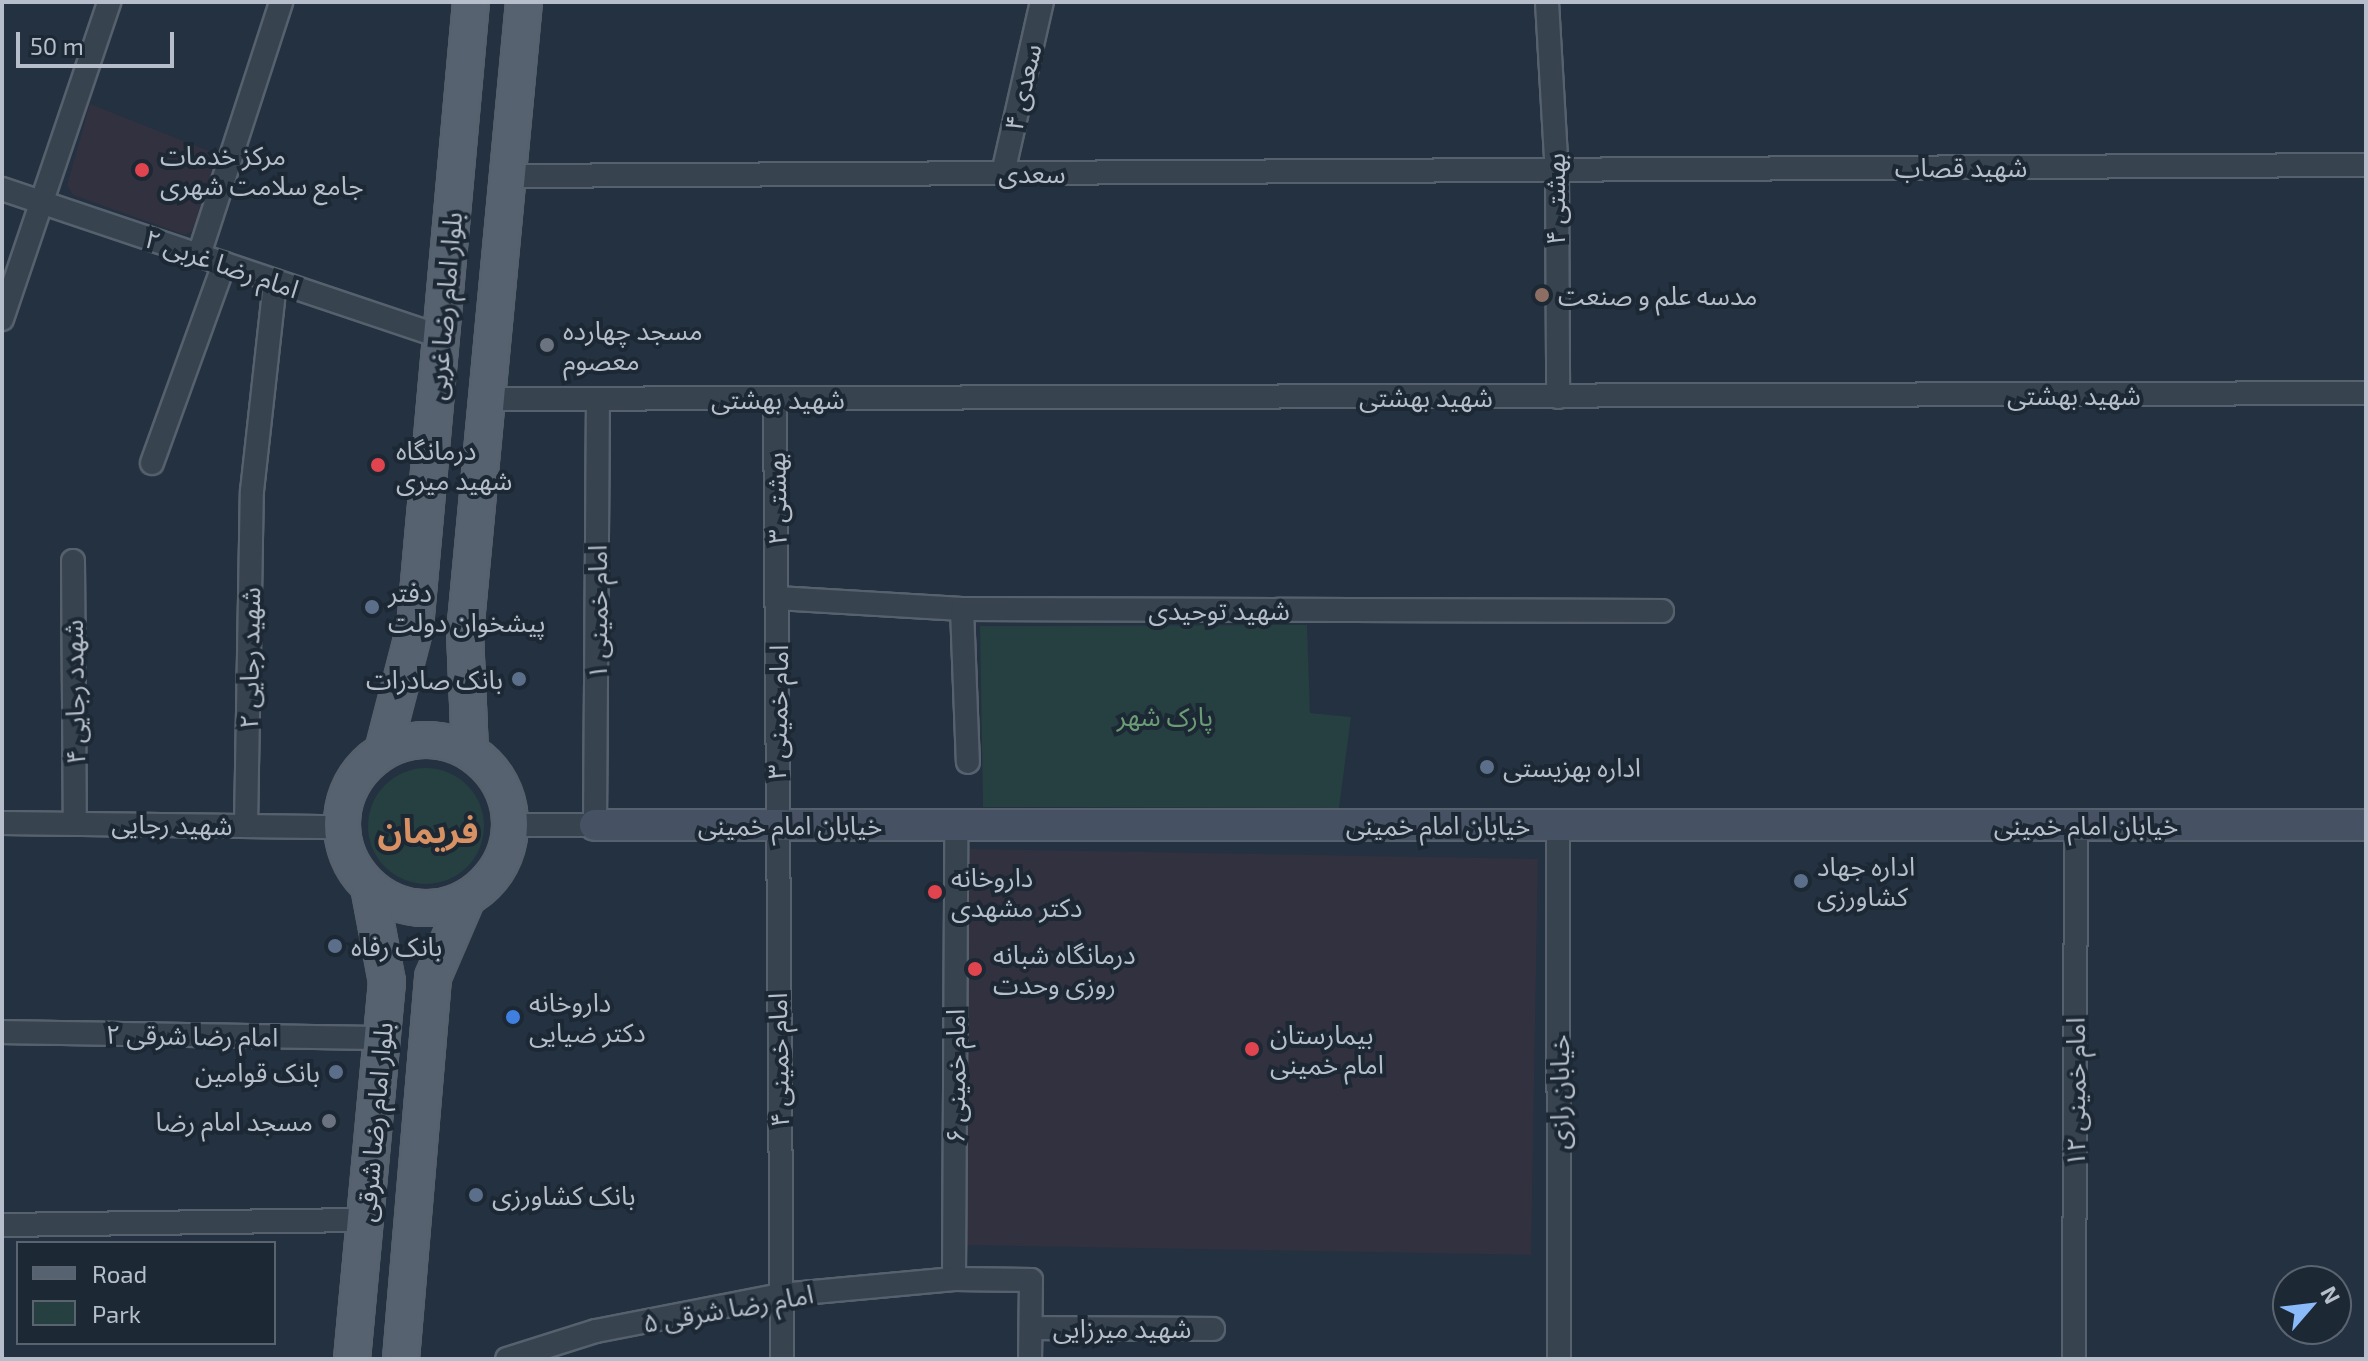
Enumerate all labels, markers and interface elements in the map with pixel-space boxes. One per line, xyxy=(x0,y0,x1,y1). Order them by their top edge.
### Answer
scale bar xyxy=(20,16,178,66)
text: 50 m xyxy=(30,31,84,60)
street label: سعدی ۴ xyxy=(997,41,1047,133)
place label: مرکز خدمات جامع سلامت شهری xyxy=(160,139,364,200)
street label: شهید قصاب xyxy=(1895,151,2027,183)
street label: بهشتی ۴ xyxy=(1539,153,1571,245)
street label: سعدی xyxy=(998,157,1066,189)
marker: مرکز خدمات جامع سلامت شهری xyxy=(131,159,153,181)
street label: بلوار امام رضا غربی xyxy=(420,211,468,401)
street label: امام رضا غربی ۲ xyxy=(141,222,303,304)
place label: مدسه علم و صنعت xyxy=(1558,279,1757,311)
marker: مدسه علم و صنعت xyxy=(1533,286,1551,304)
place label: مسجد چهارده معصوم xyxy=(563,314,703,376)
marker: مسجد چهارده معصوم xyxy=(538,336,556,354)
street label: شهید بهشتی xyxy=(2007,379,2141,411)
street label: شهید بهشتی xyxy=(1359,381,1493,413)
street label: شهید بهشتی xyxy=(711,383,845,415)
place label: درمانگاه شهید میری xyxy=(396,434,512,496)
street label: بهشتی ۳ xyxy=(760,452,792,544)
marker: درمانگاه شهید میری xyxy=(367,454,389,476)
street label: امام خمینی ۱ xyxy=(581,545,613,679)
place label: دفتر پیشخوان دولت xyxy=(388,576,545,638)
street label: شهید رجایی ۲ xyxy=(232,587,266,729)
street label: شهید توحیدی xyxy=(1148,594,1290,626)
marker: دفتر پیشخوان دولت xyxy=(363,598,381,616)
street label: شهدد رجایی ۴ xyxy=(57,619,91,765)
street label: امام خمینی ۳ xyxy=(760,644,794,780)
place label: بانک صادرات xyxy=(366,663,503,695)
marker: بانک صادرات xyxy=(510,670,528,688)
park label: پارک شهر xyxy=(1117,700,1213,732)
place label: اداره بهزیستی xyxy=(1503,751,1641,783)
marker: اداره بهزیستی xyxy=(1478,758,1496,776)
street label: شهید رجایی xyxy=(111,807,233,841)
street label: خیابان امام خمینی xyxy=(698,809,882,841)
street label: خیابان امام خمینی xyxy=(1346,809,1530,841)
street label: خیابان امام خمینی xyxy=(1994,809,2178,841)
district label: فریمان xyxy=(378,810,478,850)
place label: اداره جهاد کشاورزی xyxy=(1817,850,1915,912)
place label: داروخانه دکتر مشهدی xyxy=(951,861,1082,922)
marker: اداره جهاد کشاورزی xyxy=(1792,872,1810,890)
marker: داروخانه دکتر مشهدی xyxy=(926,883,944,901)
place label: بانک رفاه xyxy=(351,930,442,962)
marker: بانک رفاه xyxy=(326,937,344,955)
place label: درمانگاه شبانه روزی وحدت xyxy=(993,938,1136,1000)
marker: درمانگاه شبانه روزی وحدت xyxy=(964,958,986,980)
place label: داروخانه دکتر ضیایی xyxy=(529,986,646,1048)
street label: امام خمینی ۴ xyxy=(761,992,795,1128)
marker: داروخانه دکتر ضیایی xyxy=(504,1008,522,1026)
street label: امام خمینی ۶ xyxy=(939,1009,971,1143)
street label: امام خمینی ۱۲ xyxy=(2059,1017,2091,1167)
street label: امام رضا شرقی ۲ xyxy=(105,1018,279,1052)
place label: بیمارستان امام خمینی xyxy=(1270,1018,1384,1080)
street label: بلوار امام رضا شرقی xyxy=(350,1021,398,1223)
street label: خیابان رازی xyxy=(1543,1034,1575,1150)
marker: بیمارستان امام خمینی xyxy=(1241,1038,1263,1060)
place label: بانک قوامین xyxy=(195,1056,320,1088)
marker: بانک قوامین xyxy=(327,1063,345,1081)
place label: مسجد امام رضا xyxy=(155,1105,313,1137)
marker: مسجد امام رضا xyxy=(320,1112,338,1130)
place label: بانک کشاورزی xyxy=(492,1179,636,1211)
marker: بانک کشاورزی xyxy=(467,1186,485,1204)
legend xyxy=(16,1241,276,1345)
text: Road xyxy=(92,1259,147,1288)
north arrow xyxy=(2272,1265,2352,1345)
street label: امام رضا شرقی ۵ xyxy=(640,1278,816,1338)
text: N xyxy=(2316,1282,2347,1308)
text: Park xyxy=(92,1299,141,1328)
street label: شهید میرزایی xyxy=(1053,1312,1191,1344)

